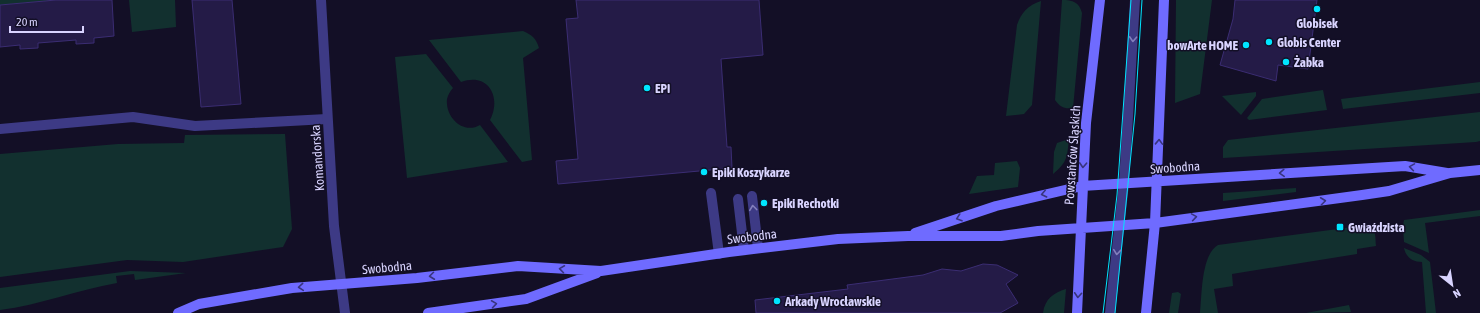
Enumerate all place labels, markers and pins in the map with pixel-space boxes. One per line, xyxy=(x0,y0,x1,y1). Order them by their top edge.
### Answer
marker: Globisek xyxy=(1312,4,1322,14)
place label: Globisek xyxy=(1296,16,1338,31)
place label: Globis Center xyxy=(1277,35,1341,50)
marker: Globis Center xyxy=(1264,37,1274,47)
place label: bowArte HOME xyxy=(1167,38,1238,53)
marker: bowArte HOME xyxy=(1241,40,1251,50)
place label: Żabka xyxy=(1294,55,1324,70)
marker: Żabka xyxy=(1281,57,1291,67)
place label: EPI xyxy=(655,81,670,96)
marker: EPI xyxy=(642,83,652,93)
place label: Epiki Koszykarze xyxy=(712,165,790,180)
marker: Epiki Koszykarze xyxy=(699,167,709,177)
place label: Epiki Rechotki xyxy=(772,196,839,211)
marker: Epiki Rechotki xyxy=(759,198,769,208)
place label: Gwiaździsta xyxy=(1348,220,1404,235)
marker: Gwiaździsta xyxy=(1335,222,1345,232)
place label: Arkady Wrocławskie xyxy=(784,294,881,309)
marker: Arkady Wrocławskie xyxy=(772,296,782,306)

